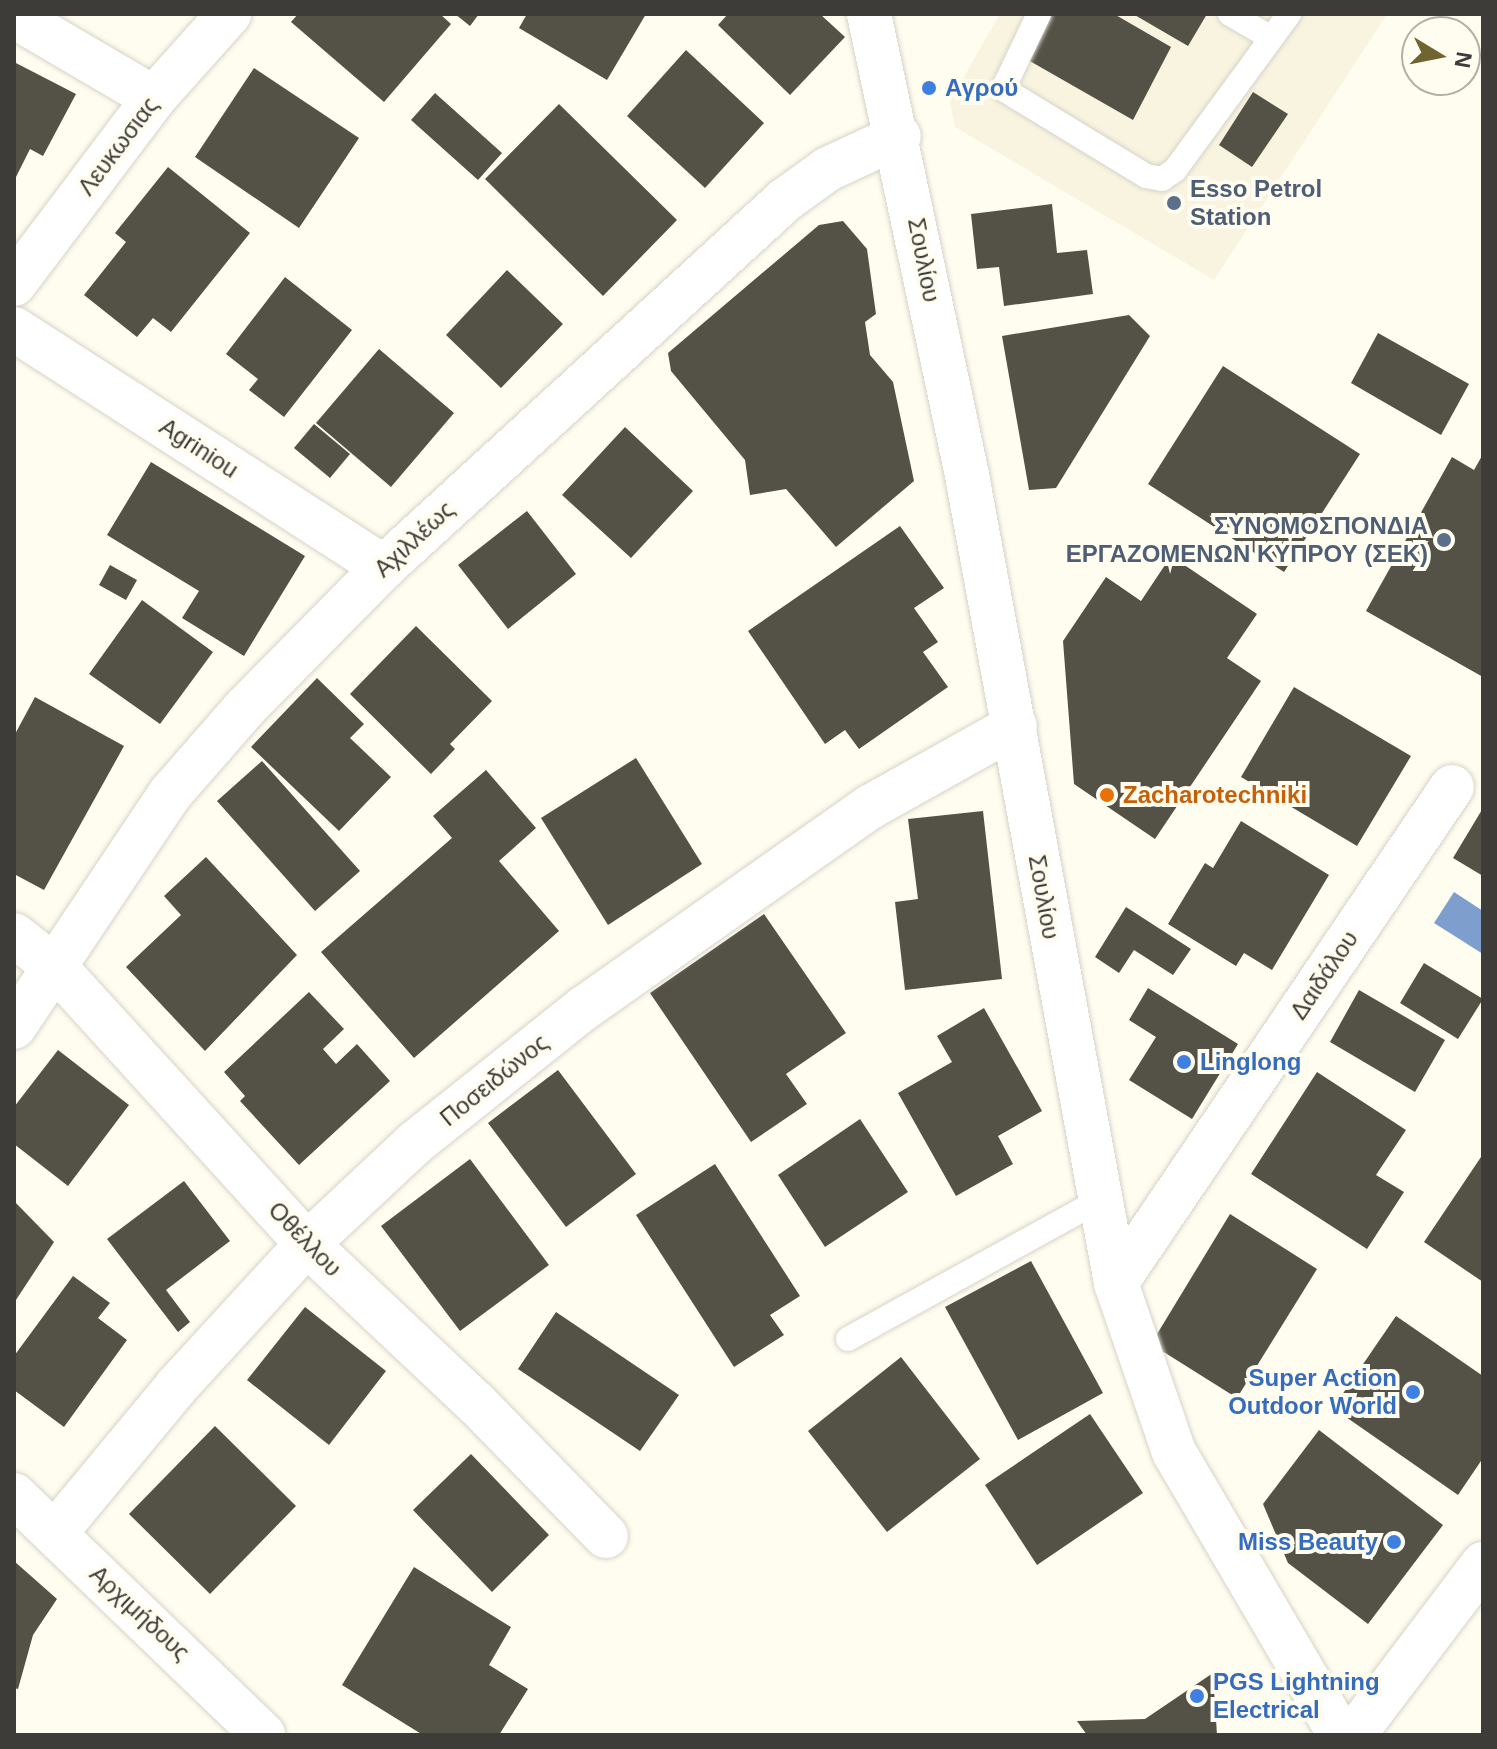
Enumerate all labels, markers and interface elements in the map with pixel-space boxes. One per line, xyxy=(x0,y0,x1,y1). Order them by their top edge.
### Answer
north arrow xyxy=(1401,16,1481,96)
text: N xyxy=(1449,50,1477,70)
place label: Αγρού xyxy=(945,74,1018,102)
marker: Αγρού xyxy=(920,79,938,97)
street label: Λευκωσιας xyxy=(72,91,164,201)
place label: Esso Petrol Station xyxy=(1190,175,1322,231)
marker: Esso Petrol Station xyxy=(1165,194,1183,212)
street label: Σουλίου xyxy=(902,215,946,305)
street label: Agriniou xyxy=(154,412,244,484)
street label: Αχιλλέως xyxy=(368,495,460,583)
place label: ΣΥΝΟΜΟΣΠΟΝΔΙΑ ΕΡΓΑΖΟΜΕΝΩΝ ΚΥΠΡΟΥ (ΣΕΚ) xyxy=(1066,512,1428,568)
marker: ΣΥΝΟΜΟΣΠΟΝΔΙΑ ΕΡΓΑΖΟΜΕΝΩΝ ΚΥΠΡΟΥ (ΣΕΚ) xyxy=(1435,531,1453,549)
place label: Zacharotechniki xyxy=(1123,781,1307,809)
marker: Zacharotechniki xyxy=(1098,786,1116,804)
street label: Σουλίου xyxy=(1022,853,1066,941)
street label: Δαιδάλου xyxy=(1284,925,1364,1025)
street label: Ποσειδώνος xyxy=(434,1028,554,1132)
place label: Linglong xyxy=(1200,1048,1301,1076)
marker: Linglong xyxy=(1175,1053,1193,1071)
street label: Οθέλλου xyxy=(262,1196,348,1282)
place label: Super Action Outdoor World xyxy=(1228,1364,1397,1420)
marker: Super Action Outdoor World xyxy=(1404,1383,1422,1401)
place label: Miss Beauty xyxy=(1238,1528,1378,1556)
marker: Miss Beauty xyxy=(1385,1533,1403,1551)
street label: Αρχιμήδους xyxy=(84,1559,196,1667)
place label: PGS Lightning Electrical xyxy=(1213,1668,1380,1724)
marker: PGS Lightning Electrical xyxy=(1188,1687,1206,1705)

